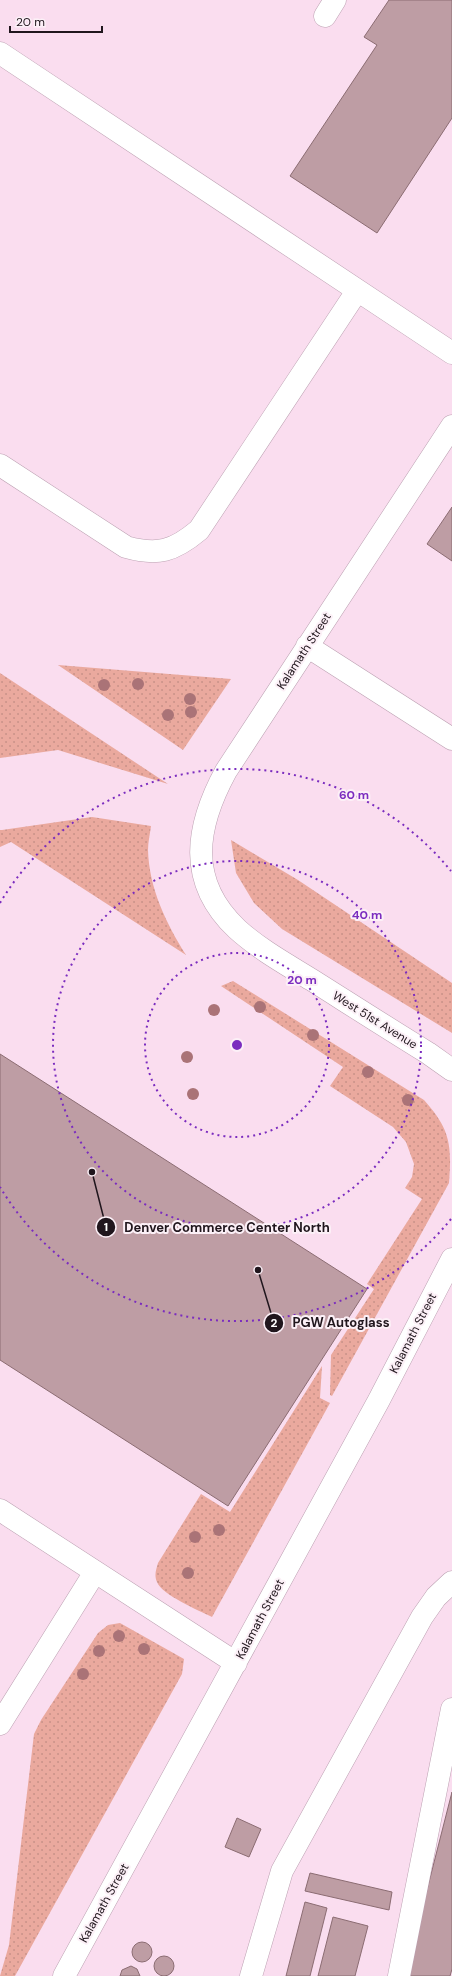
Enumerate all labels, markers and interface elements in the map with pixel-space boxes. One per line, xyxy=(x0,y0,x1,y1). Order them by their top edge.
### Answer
scale bar xyxy=(10,8,102,34)
text: 20 m xyxy=(16,14,45,30)
street label: Kalamath Street xyxy=(273,609,335,692)
text: 60 m xyxy=(339,787,369,803)
text: 40 m xyxy=(352,907,382,923)
text: 20 m xyxy=(287,972,317,988)
street label: West 51st Avenue xyxy=(330,988,421,1053)
centre of rings xyxy=(230,1038,244,1052)
callout: Denver Commerce Center North xyxy=(96,1215,337,1240)
text: 1 xyxy=(104,1219,108,1235)
text: Denver Commerce Center North xyxy=(124,1219,330,1236)
street label: Kalamath Street xyxy=(386,1290,440,1376)
callout: PGW Autoglass xyxy=(264,1310,397,1335)
text: PGW Autoglass xyxy=(292,1314,390,1331)
text: 2 xyxy=(271,1315,278,1331)
street label: Kalamath Street xyxy=(232,1576,288,1662)
street label: Kalamath Street xyxy=(76,1860,133,1946)

